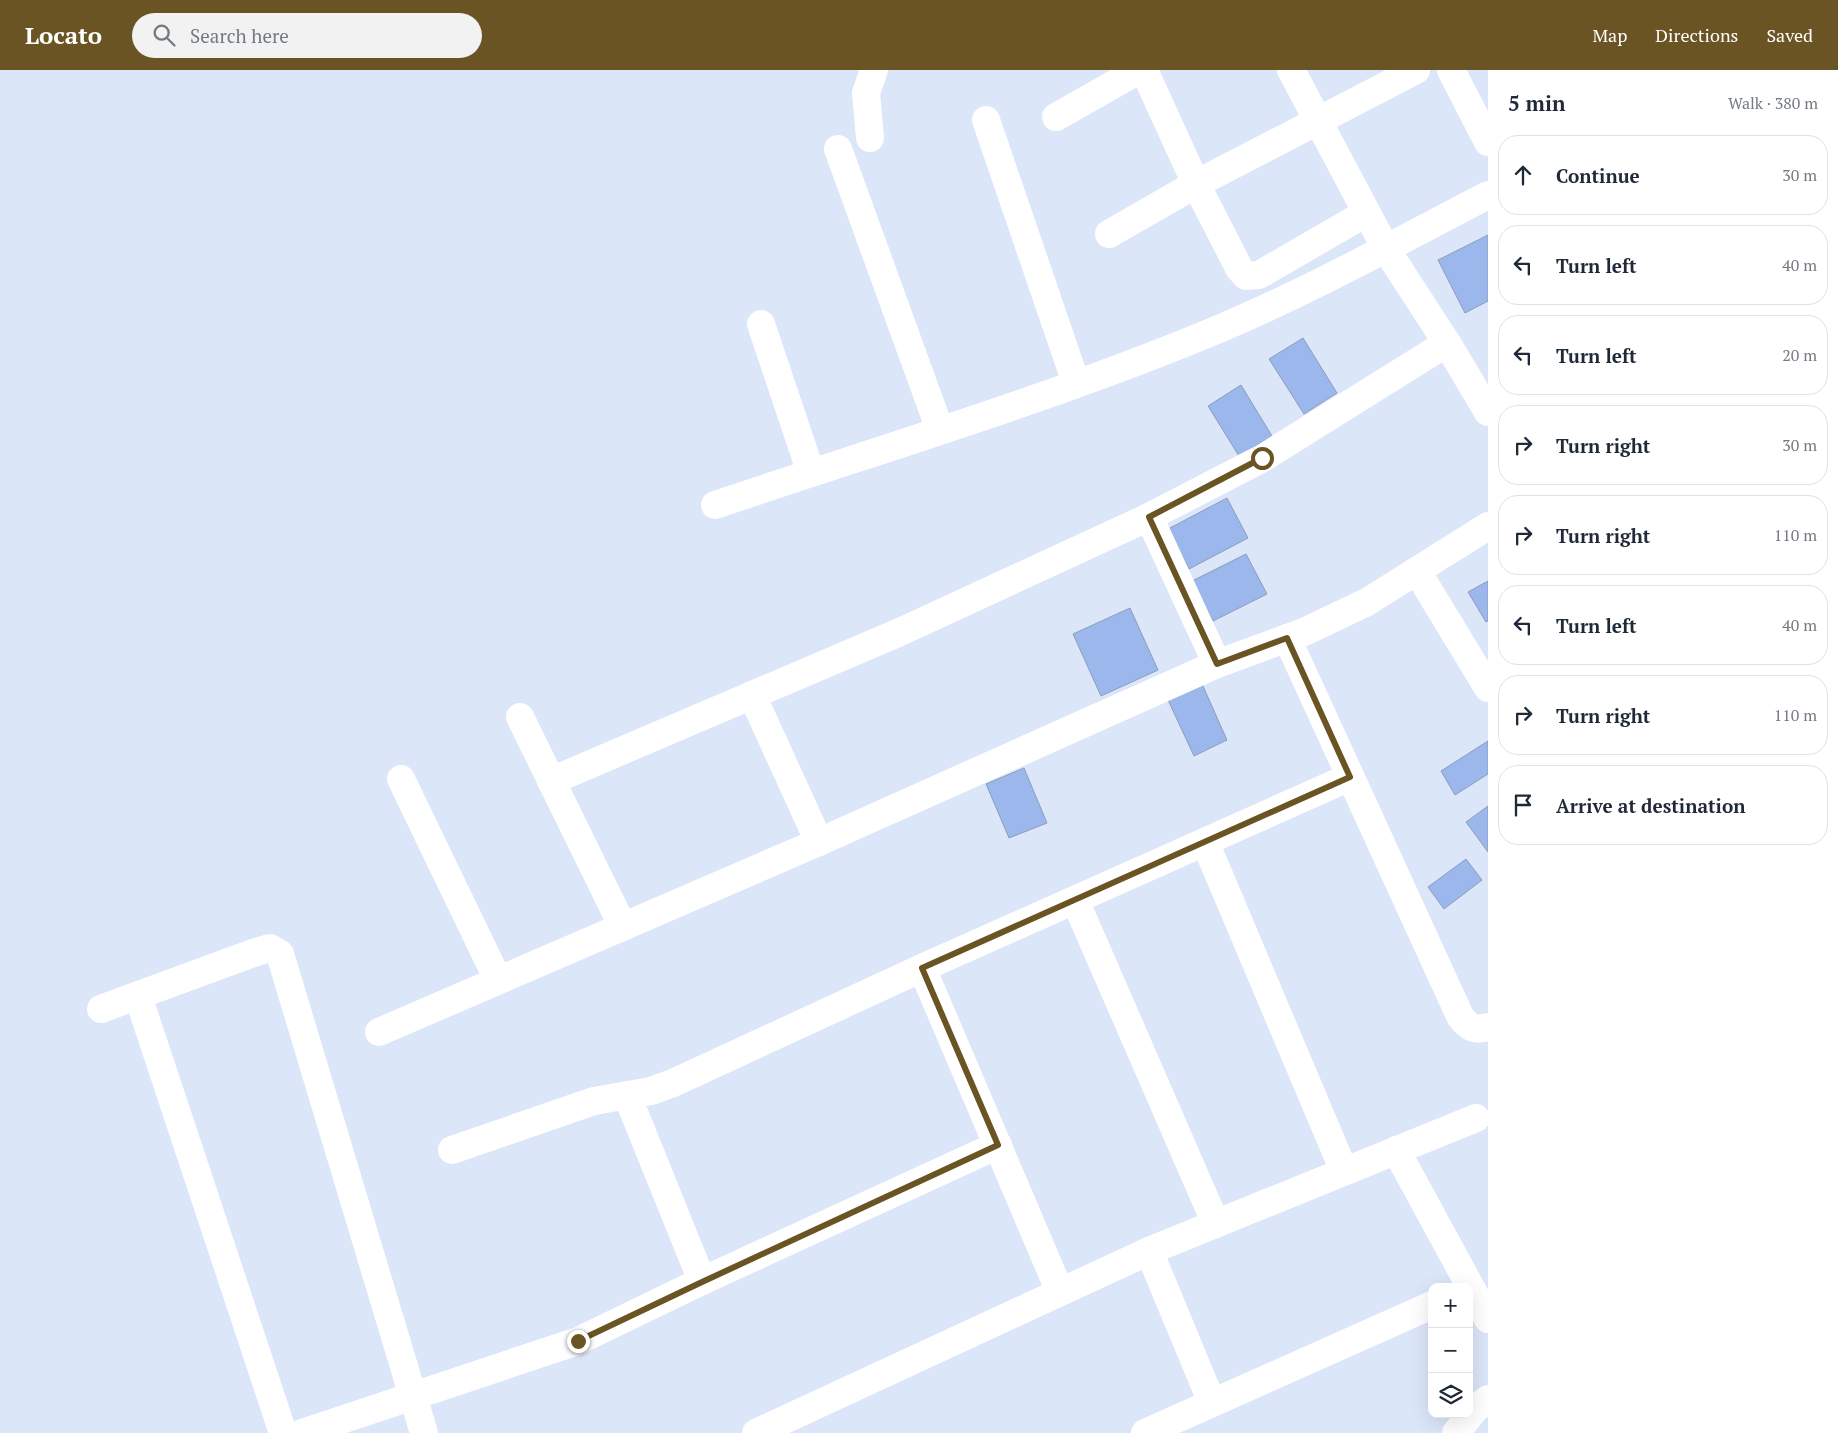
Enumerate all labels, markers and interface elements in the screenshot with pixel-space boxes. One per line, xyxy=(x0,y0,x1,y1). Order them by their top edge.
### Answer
search box xyxy=(132,13,482,58)
text: Locato xyxy=(25,19,102,51)
icon: search xyxy=(150,21,178,49)
text: Search here xyxy=(190,23,289,48)
text: Map xyxy=(1592,23,1627,47)
text: Directions xyxy=(1655,23,1738,47)
text: Saved xyxy=(1766,23,1813,47)
text: 5 min xyxy=(1508,89,1565,117)
text: Walk · 380 m xyxy=(1728,92,1818,114)
icon: ahead xyxy=(1509,161,1537,189)
text: Continue xyxy=(1556,163,1640,188)
text: 30 m xyxy=(1782,164,1817,186)
icon: left xyxy=(1509,251,1537,279)
text: Turn left xyxy=(1556,253,1637,278)
text: 40 m xyxy=(1782,254,1817,276)
icon: left xyxy=(1509,341,1537,369)
text: Turn left xyxy=(1556,343,1637,368)
text: 20 m xyxy=(1782,344,1817,366)
icon: right xyxy=(1509,431,1537,459)
text: Turn right xyxy=(1556,433,1650,458)
text: 30 m xyxy=(1782,434,1817,456)
route start xyxy=(1251,447,1274,470)
icon: right xyxy=(1509,521,1537,549)
text: Turn right xyxy=(1556,523,1650,548)
text: 110 m xyxy=(1774,524,1817,546)
icon: left xyxy=(1509,611,1537,639)
text: Turn left xyxy=(1556,613,1637,638)
text: 40 m xyxy=(1782,614,1817,636)
icon: right xyxy=(1509,701,1537,729)
text: Turn right xyxy=(1556,703,1650,728)
text: 110 m xyxy=(1774,704,1817,726)
icon: arrive xyxy=(1509,791,1537,819)
text: Arrive at destination xyxy=(1556,793,1745,818)
map controls xyxy=(1428,1283,1473,1418)
button: + xyxy=(1428,1283,1473,1328)
button: − xyxy=(1428,1328,1473,1373)
route end xyxy=(567,1330,590,1353)
button: layers xyxy=(1428,1373,1473,1418)

